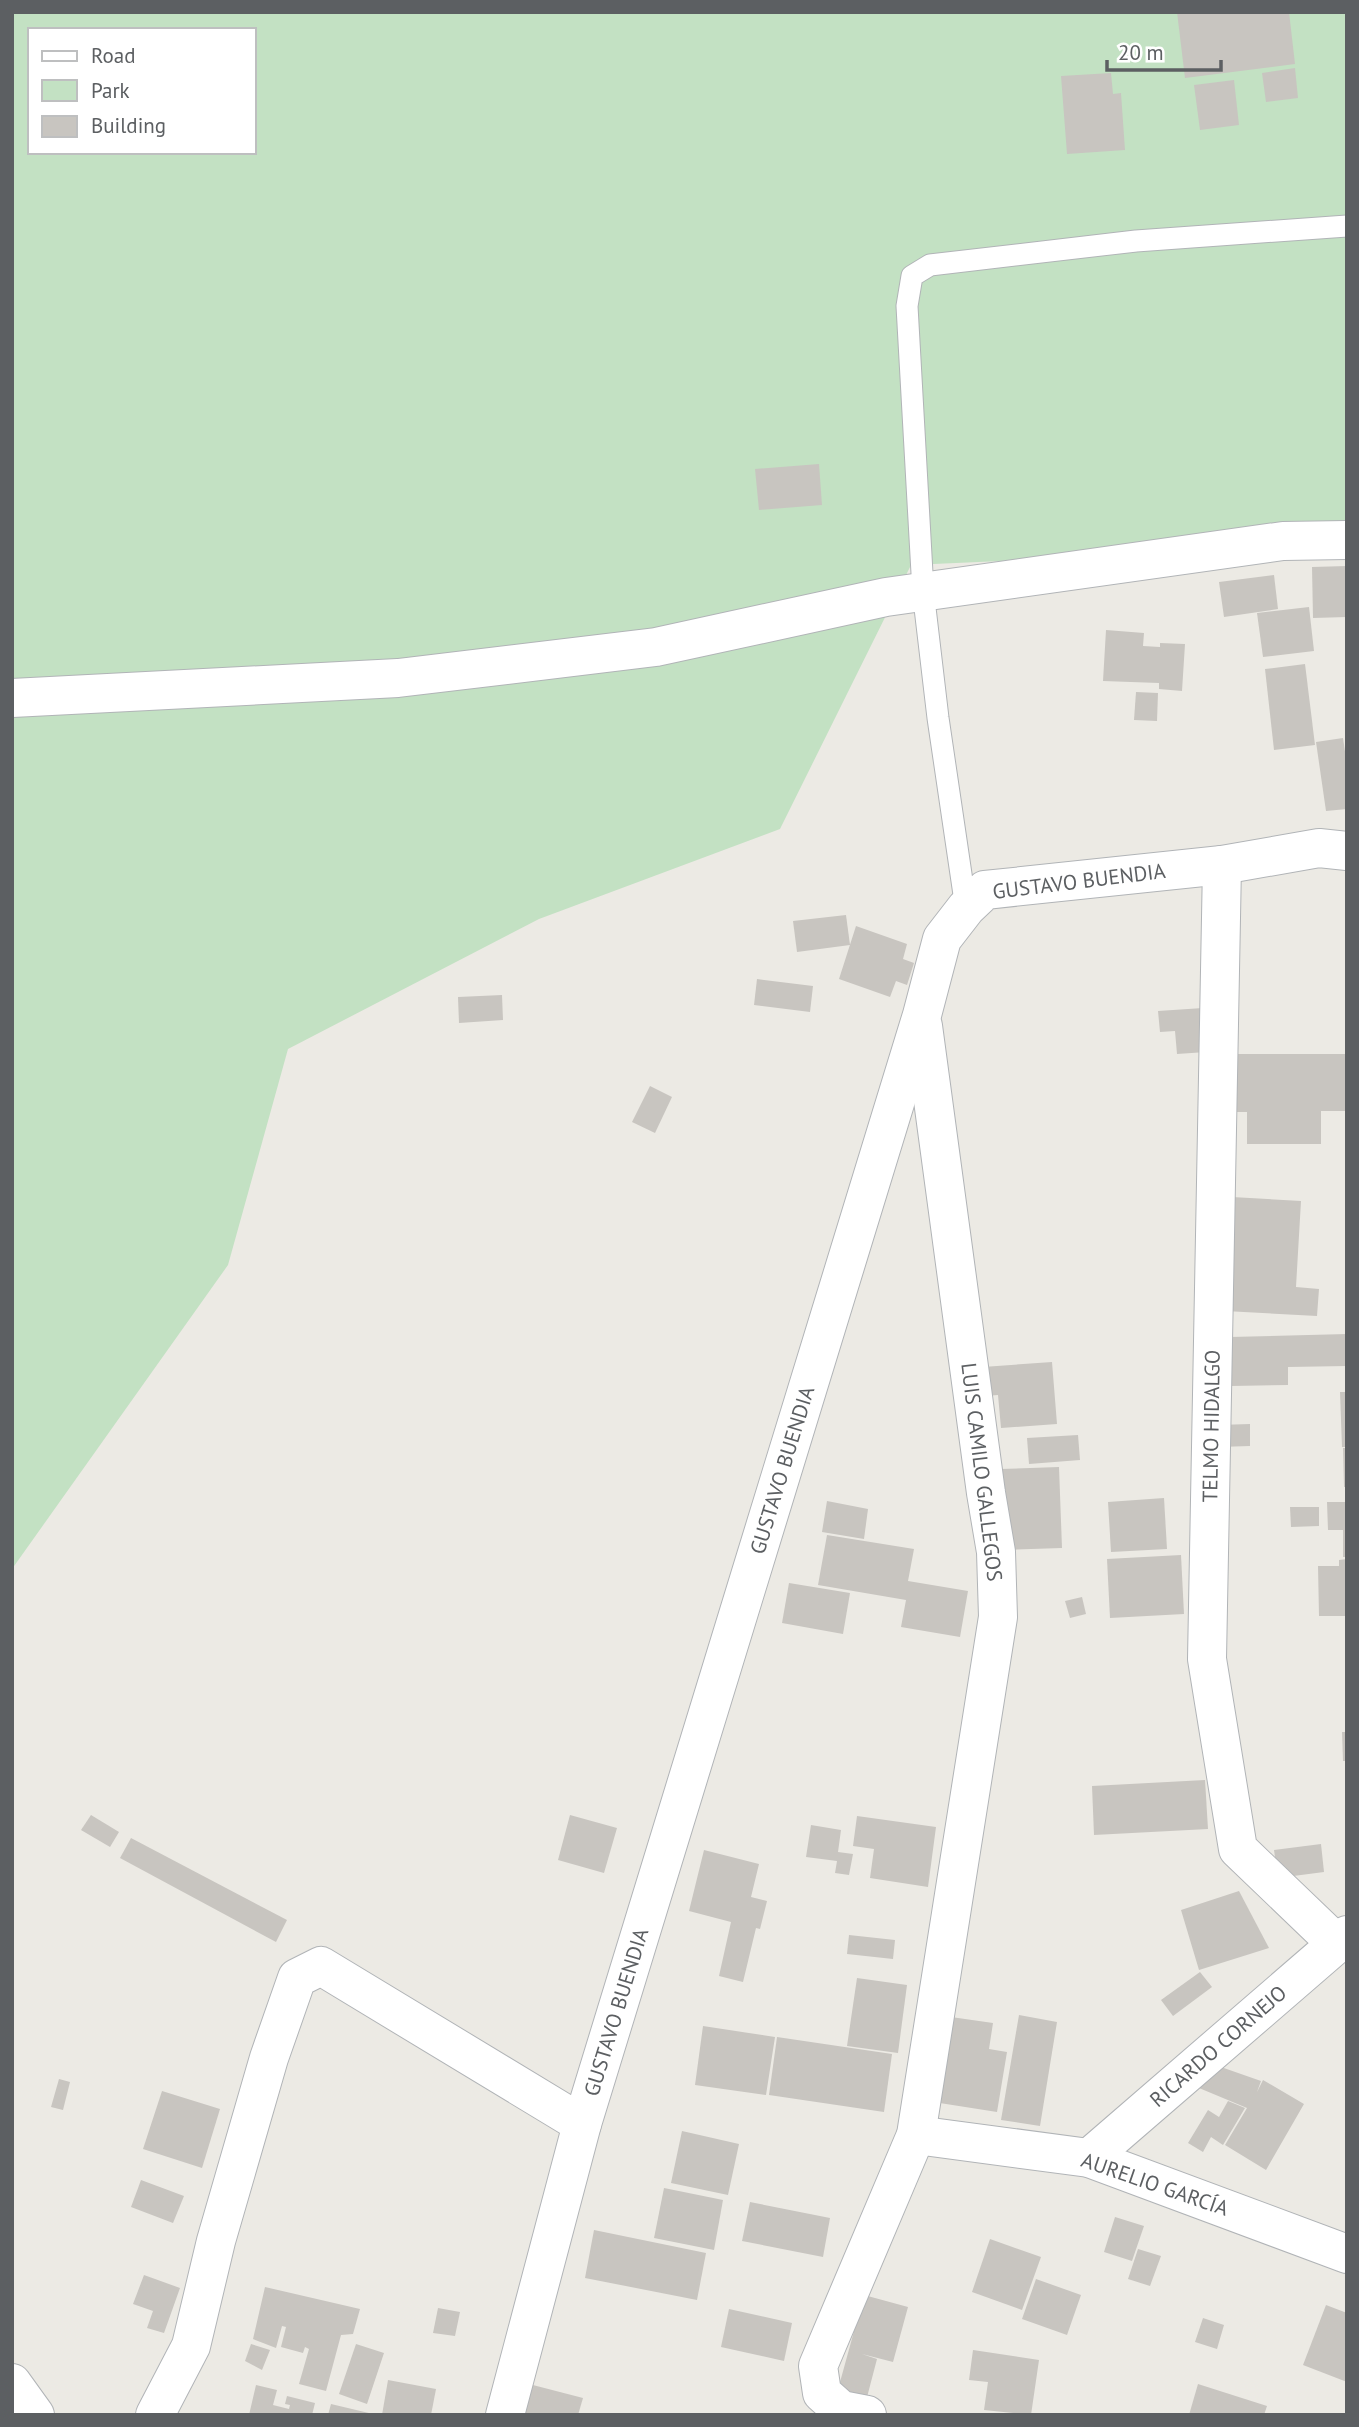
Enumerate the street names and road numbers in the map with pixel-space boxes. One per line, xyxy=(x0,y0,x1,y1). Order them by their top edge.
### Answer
street label: GUSTAVO BUENDIA xyxy=(991,857,1168,905)
street label: TELMO HIDALGO xyxy=(1196,1349,1226,1503)
street label: LUIS CAMILO GALLEGOS xyxy=(955,1361,1009,1583)
street label: GUSTAVO BUENDIA xyxy=(744,1382,821,1557)
street label: GUSTAVO BUENDIA xyxy=(578,1924,655,2099)
street label: RICARDO CORNEJO xyxy=(1144,1979,1292,2113)
street label: AURELIO GARCÍA xyxy=(1078,2146,1233,2222)

